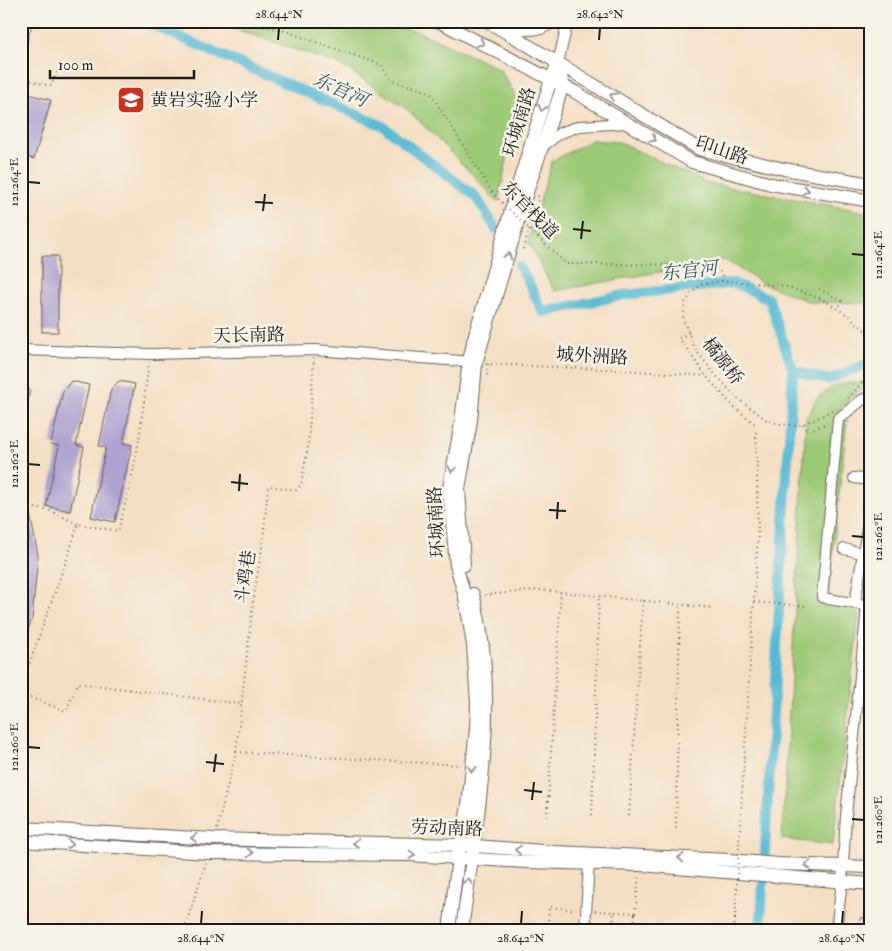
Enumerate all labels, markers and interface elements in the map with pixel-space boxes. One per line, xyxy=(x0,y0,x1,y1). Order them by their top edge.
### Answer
text: 28.644°N xyxy=(255,7,303,22)
text: 28.642°N xyxy=(576,7,624,22)
one-way arrow xyxy=(476,37,485,47)
scale bar xyxy=(50,48,194,80)
text: 100 m xyxy=(58,56,94,75)
water label: 东官河 xyxy=(310,67,374,114)
street label: 环城南路 xyxy=(498,84,541,160)
school or university icon: 黄岩实验小学 xyxy=(116,85,146,115)
place label: 黄岩实验小学 xyxy=(150,89,258,112)
one-way arrow xyxy=(609,93,618,103)
one-way arrow xyxy=(537,104,547,112)
street label: 印山路 xyxy=(693,131,751,170)
one-way arrow xyxy=(648,132,657,142)
text: 121.264°E xyxy=(7,157,22,206)
street label: 东官栈道 xyxy=(496,176,563,244)
one-way arrow xyxy=(802,184,811,194)
text: 121.264°E xyxy=(871,230,886,279)
one-way arrow xyxy=(502,252,512,261)
water label: 东官河 xyxy=(659,256,722,286)
street label: 天长南路 xyxy=(213,323,285,348)
street label: 橘源桥 xyxy=(697,333,748,390)
street label: 城外洲路 xyxy=(555,343,629,370)
text: 121.262°E xyxy=(7,440,22,488)
one-way arrow xyxy=(448,465,458,473)
street label: 环城南路 xyxy=(423,485,450,559)
text: 121.262°E xyxy=(871,513,886,561)
street label: 斗鸡巷 xyxy=(230,549,261,606)
text: 121.260°E xyxy=(7,723,22,771)
one-way arrow xyxy=(467,765,478,773)
text: 121.260°E xyxy=(871,796,886,844)
street label: 劳动南路 xyxy=(411,816,483,841)
one-way arrow xyxy=(189,832,197,843)
one-way arrow xyxy=(352,837,360,848)
one-way arrow xyxy=(66,838,74,849)
one-way arrow xyxy=(514,844,522,855)
one-way arrow xyxy=(246,848,254,858)
one-way arrow xyxy=(408,850,416,861)
one-way arrow xyxy=(676,853,684,863)
one-way arrow xyxy=(803,859,811,870)
one-way arrow xyxy=(462,877,473,885)
text: 28.644°N xyxy=(177,931,225,946)
text: 28.642°N xyxy=(497,931,545,946)
text: 28.640°N xyxy=(818,931,866,946)

